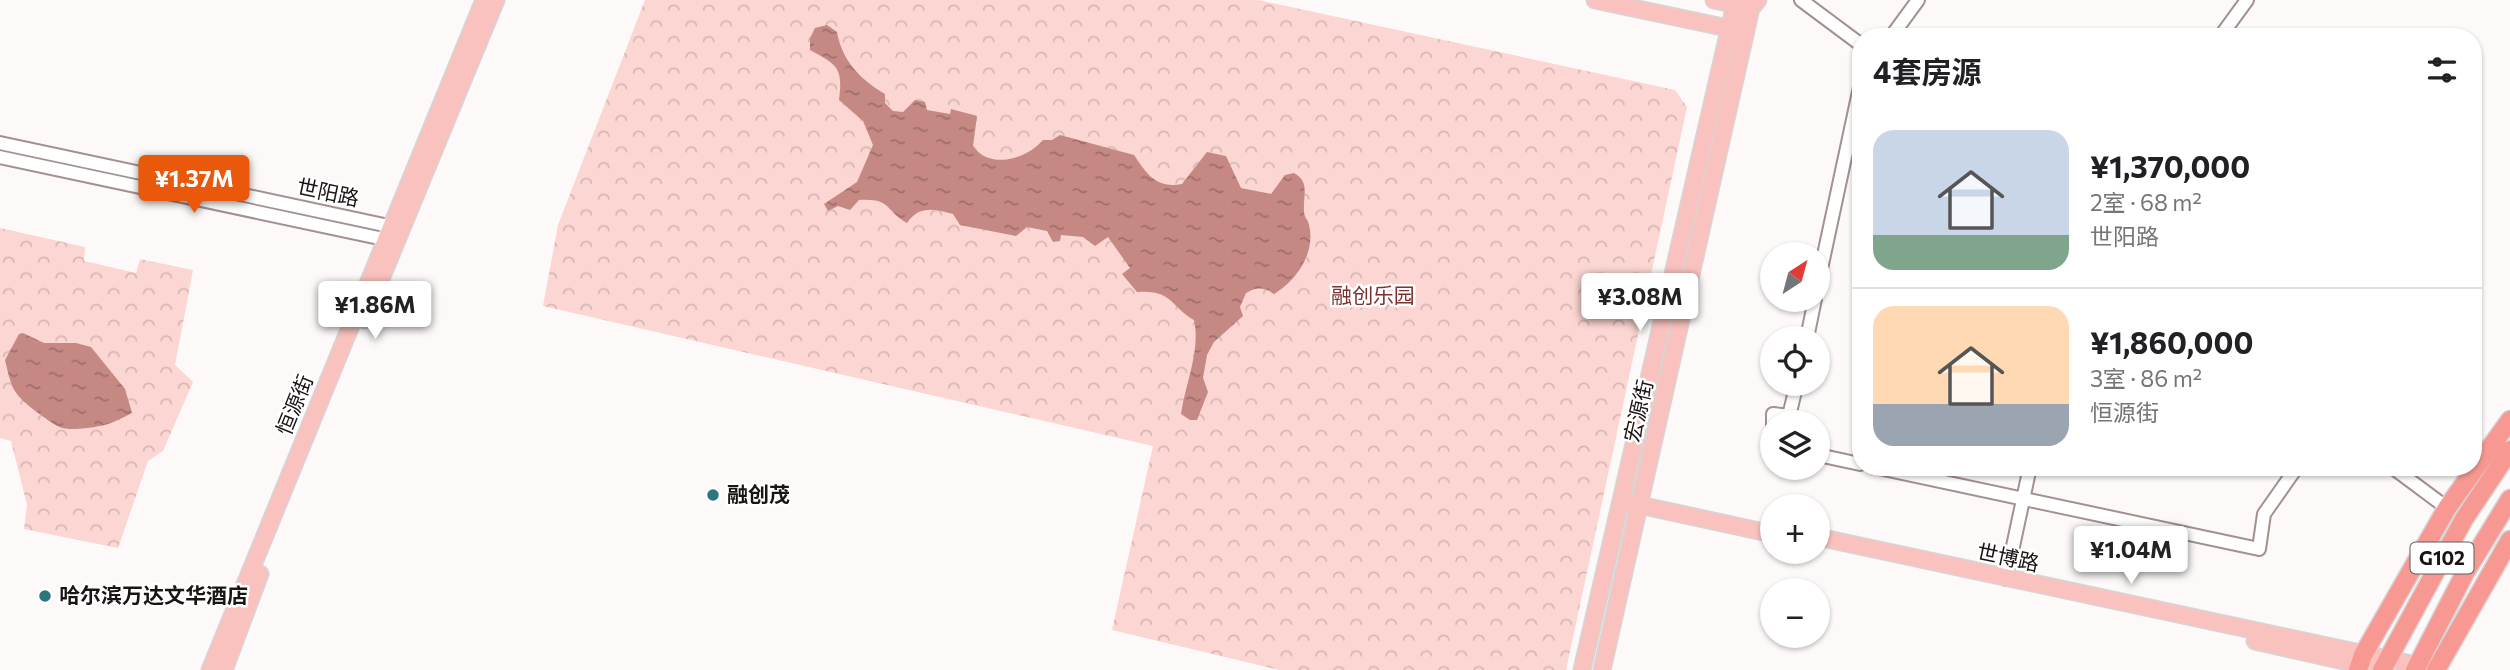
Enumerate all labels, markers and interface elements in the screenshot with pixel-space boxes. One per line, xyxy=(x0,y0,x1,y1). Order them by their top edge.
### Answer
icon: filters xyxy=(2423,51,2461,89)
text: 4套房源 xyxy=(1873,52,1981,89)
text: ¥1,370,000 xyxy=(2090,147,2250,184)
pin: ¥1.37M xyxy=(137,156,251,215)
icon: home xyxy=(1929,158,2013,242)
text: ¥1.37M xyxy=(154,164,234,192)
street label: 世阳路 xyxy=(295,173,362,210)
text: 2室 · 68 m² xyxy=(2090,188,2202,216)
text: 世阳路 xyxy=(2090,222,2159,250)
north arrow xyxy=(1760,242,1830,312)
map controls xyxy=(1760,242,1830,648)
pin: ¥3.08M xyxy=(1583,274,1697,333)
pin: ¥1.86M xyxy=(318,282,432,341)
park label: 融创乐园 xyxy=(1331,282,1415,307)
text: ¥3.08M xyxy=(1597,282,1683,310)
text: ¥1.86M xyxy=(334,290,416,318)
text: ¥1,860,000 xyxy=(2090,323,2253,360)
button: locate xyxy=(1760,326,1830,396)
icon: home xyxy=(1929,334,2013,418)
text: 3室 · 86 m² xyxy=(2090,364,2202,392)
street label: 恒源街 xyxy=(270,371,317,438)
street label: 宏源街 xyxy=(1618,377,1657,444)
text: 恒源街 xyxy=(2090,398,2159,426)
button: layers xyxy=(1760,410,1830,480)
place label: 融创茂 xyxy=(727,481,790,506)
marker: 融创茂 xyxy=(705,487,721,503)
button: + xyxy=(1760,494,1830,564)
pin: ¥1.04M xyxy=(2074,526,2188,586)
text: ¥1.04M xyxy=(2090,535,2172,563)
street label: 世博路 xyxy=(1975,538,2042,575)
road number: G102 xyxy=(2410,542,2474,573)
button: − xyxy=(1760,578,1830,648)
place label: 哈尔滨万达文华酒店 xyxy=(59,582,248,607)
marker: 哈尔滨万达文华酒店 xyxy=(37,588,53,604)

